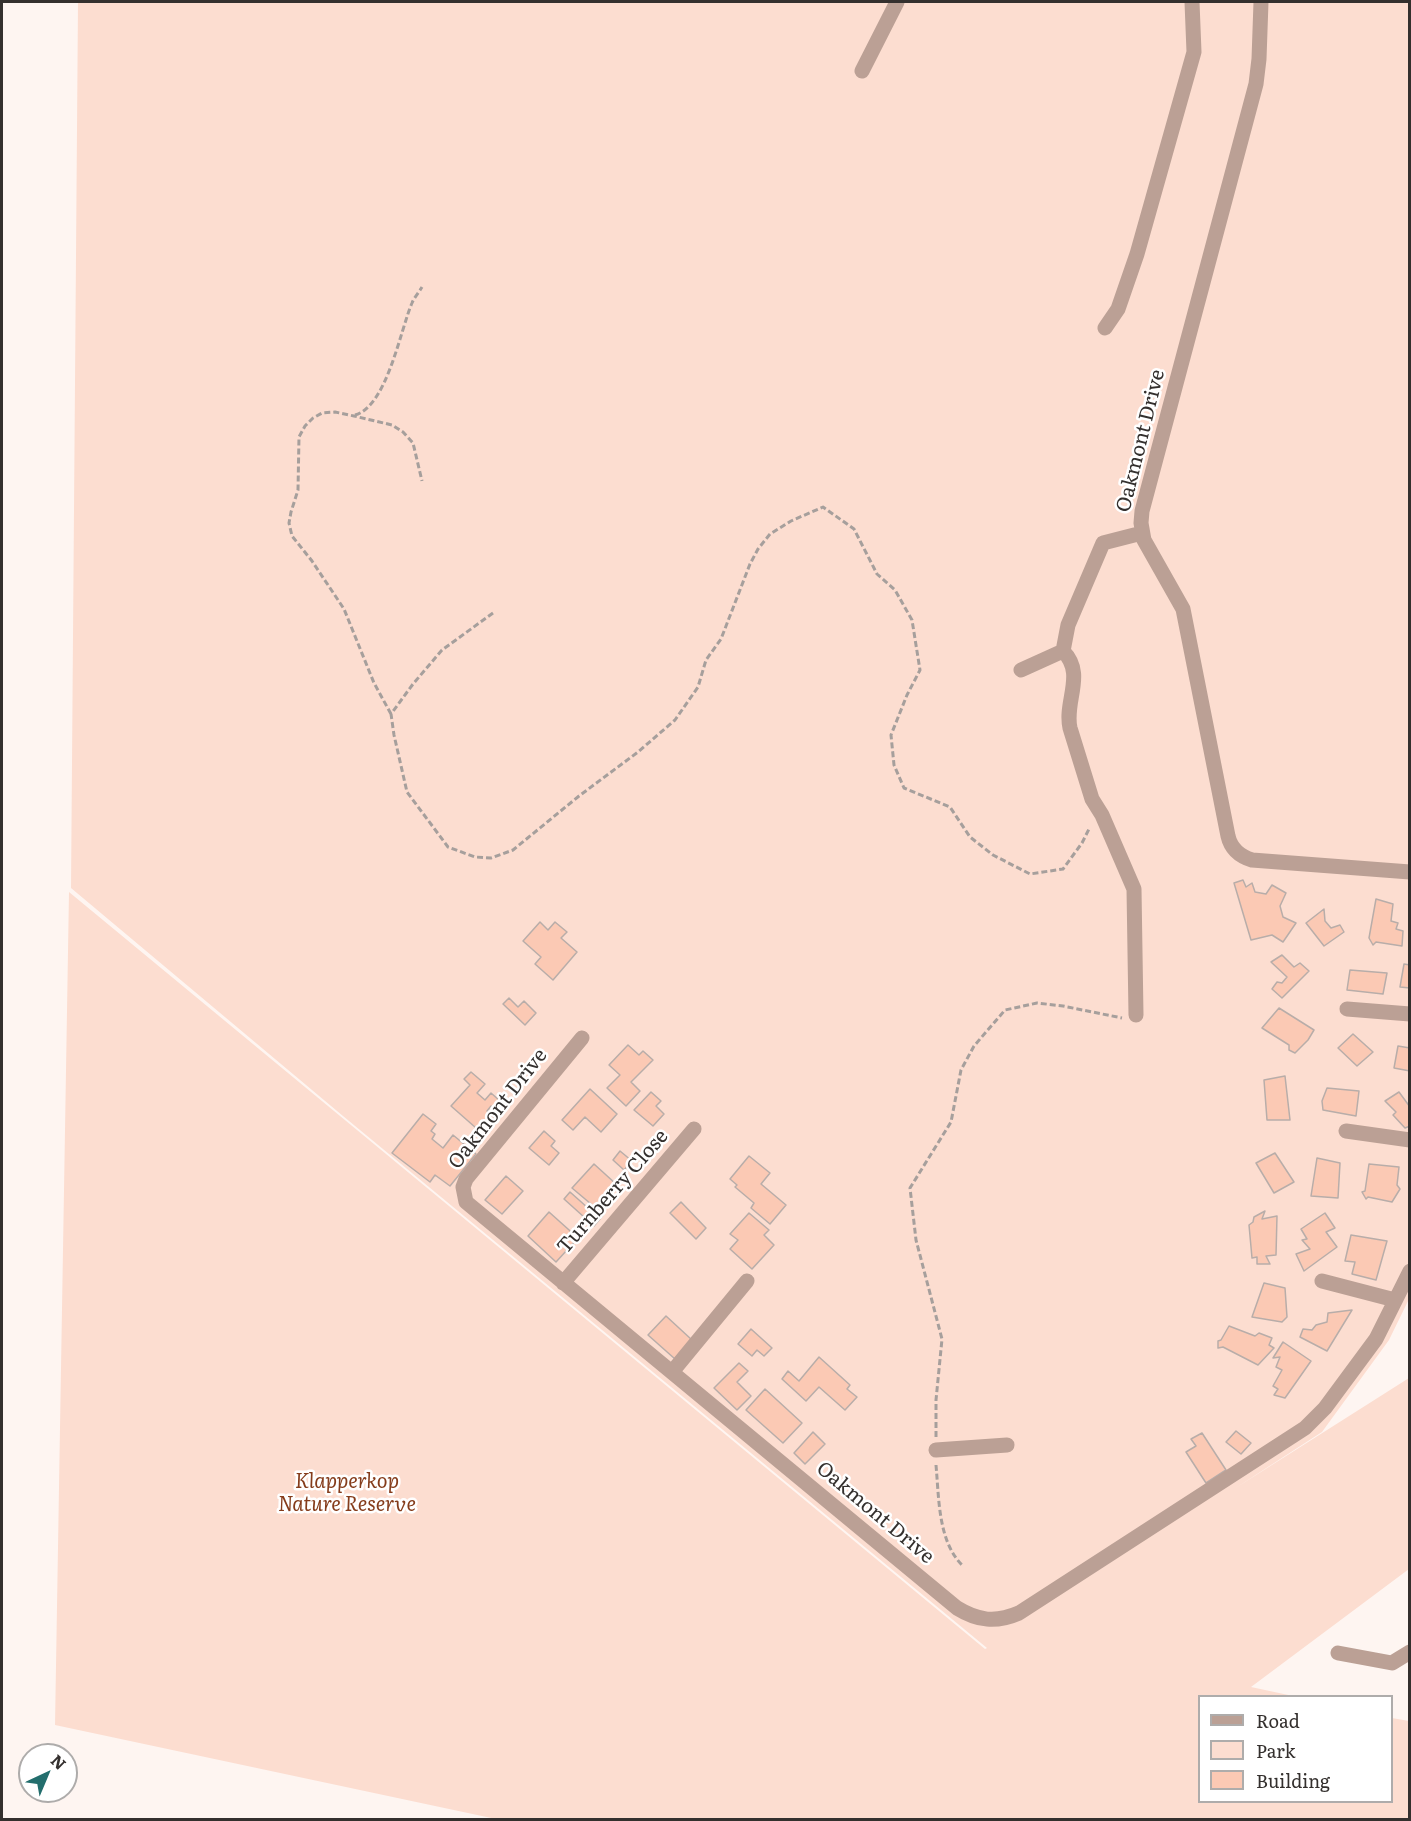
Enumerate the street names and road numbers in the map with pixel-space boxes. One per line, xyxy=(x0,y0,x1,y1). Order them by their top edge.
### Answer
street label: Oakmont Drive xyxy=(1112,367,1170,515)
street label: Oakmont Drive xyxy=(444,1044,552,1174)
street label: Turnberry Close xyxy=(552,1125,674,1259)
street label: Oakmont Drive xyxy=(811,1457,939,1569)

